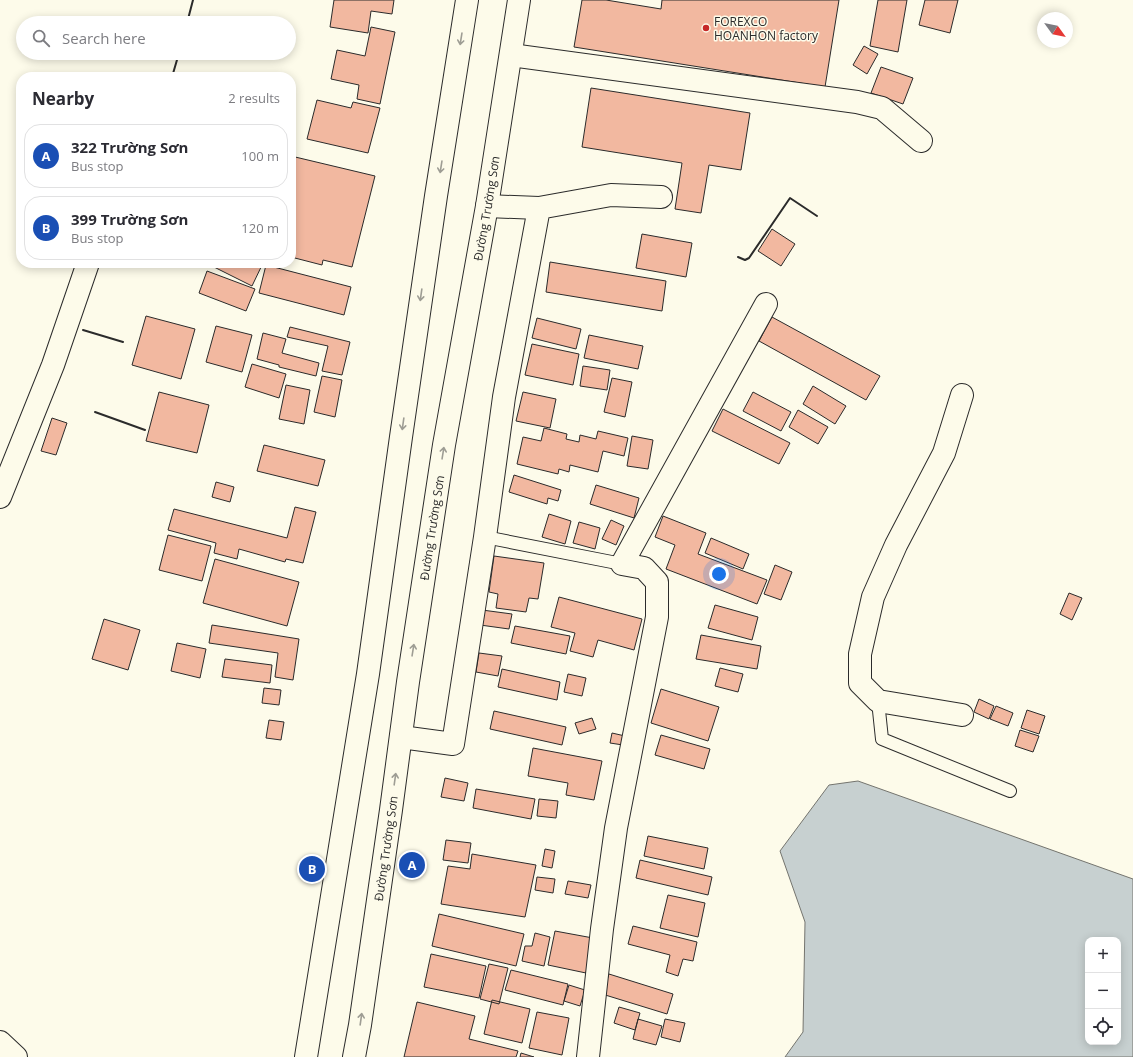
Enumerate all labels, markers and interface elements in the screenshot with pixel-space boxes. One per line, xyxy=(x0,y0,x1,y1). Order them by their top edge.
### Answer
north arrow xyxy=(1037,12,1073,48)
place label: FOREXCO HOANHON factory xyxy=(714,13,819,44)
search box xyxy=(16,16,296,60)
marker: FOREXCO HOANHON factory xyxy=(701,23,711,33)
icon: search xyxy=(30,27,52,49)
text: Search here xyxy=(62,28,146,48)
one-way arrow xyxy=(457,32,465,45)
text: Nearby xyxy=(32,87,94,110)
text: 2 results xyxy=(228,89,280,107)
text: 322 Trường Sơn xyxy=(71,137,188,157)
text: A xyxy=(42,147,50,165)
text: 100 m xyxy=(241,147,279,165)
street label: Đường Trường Sơn xyxy=(469,155,503,262)
text: Bus stop xyxy=(71,157,124,175)
one-way arrow xyxy=(436,160,444,173)
text: 399 Trường Sơn xyxy=(71,209,188,229)
text: B xyxy=(42,219,50,237)
text: 120 m xyxy=(241,219,279,237)
text: Bus stop xyxy=(71,229,124,247)
one-way arrow xyxy=(417,288,425,301)
one-way arrow xyxy=(399,417,407,430)
one-way arrow xyxy=(439,446,447,459)
street label: Đường Trường Sơn xyxy=(415,474,448,581)
your location xyxy=(709,564,729,584)
one-way arrow xyxy=(409,644,417,657)
one-way arrow xyxy=(391,773,399,786)
street label: Đường Trường Sơn xyxy=(369,795,401,902)
pin: A xyxy=(399,850,425,880)
pin: B xyxy=(299,854,325,884)
map controls xyxy=(1085,937,1121,1045)
button: + xyxy=(1085,937,1121,973)
button: − xyxy=(1085,973,1121,1009)
button: locate xyxy=(1085,1009,1121,1045)
one-way arrow xyxy=(357,1013,365,1026)

